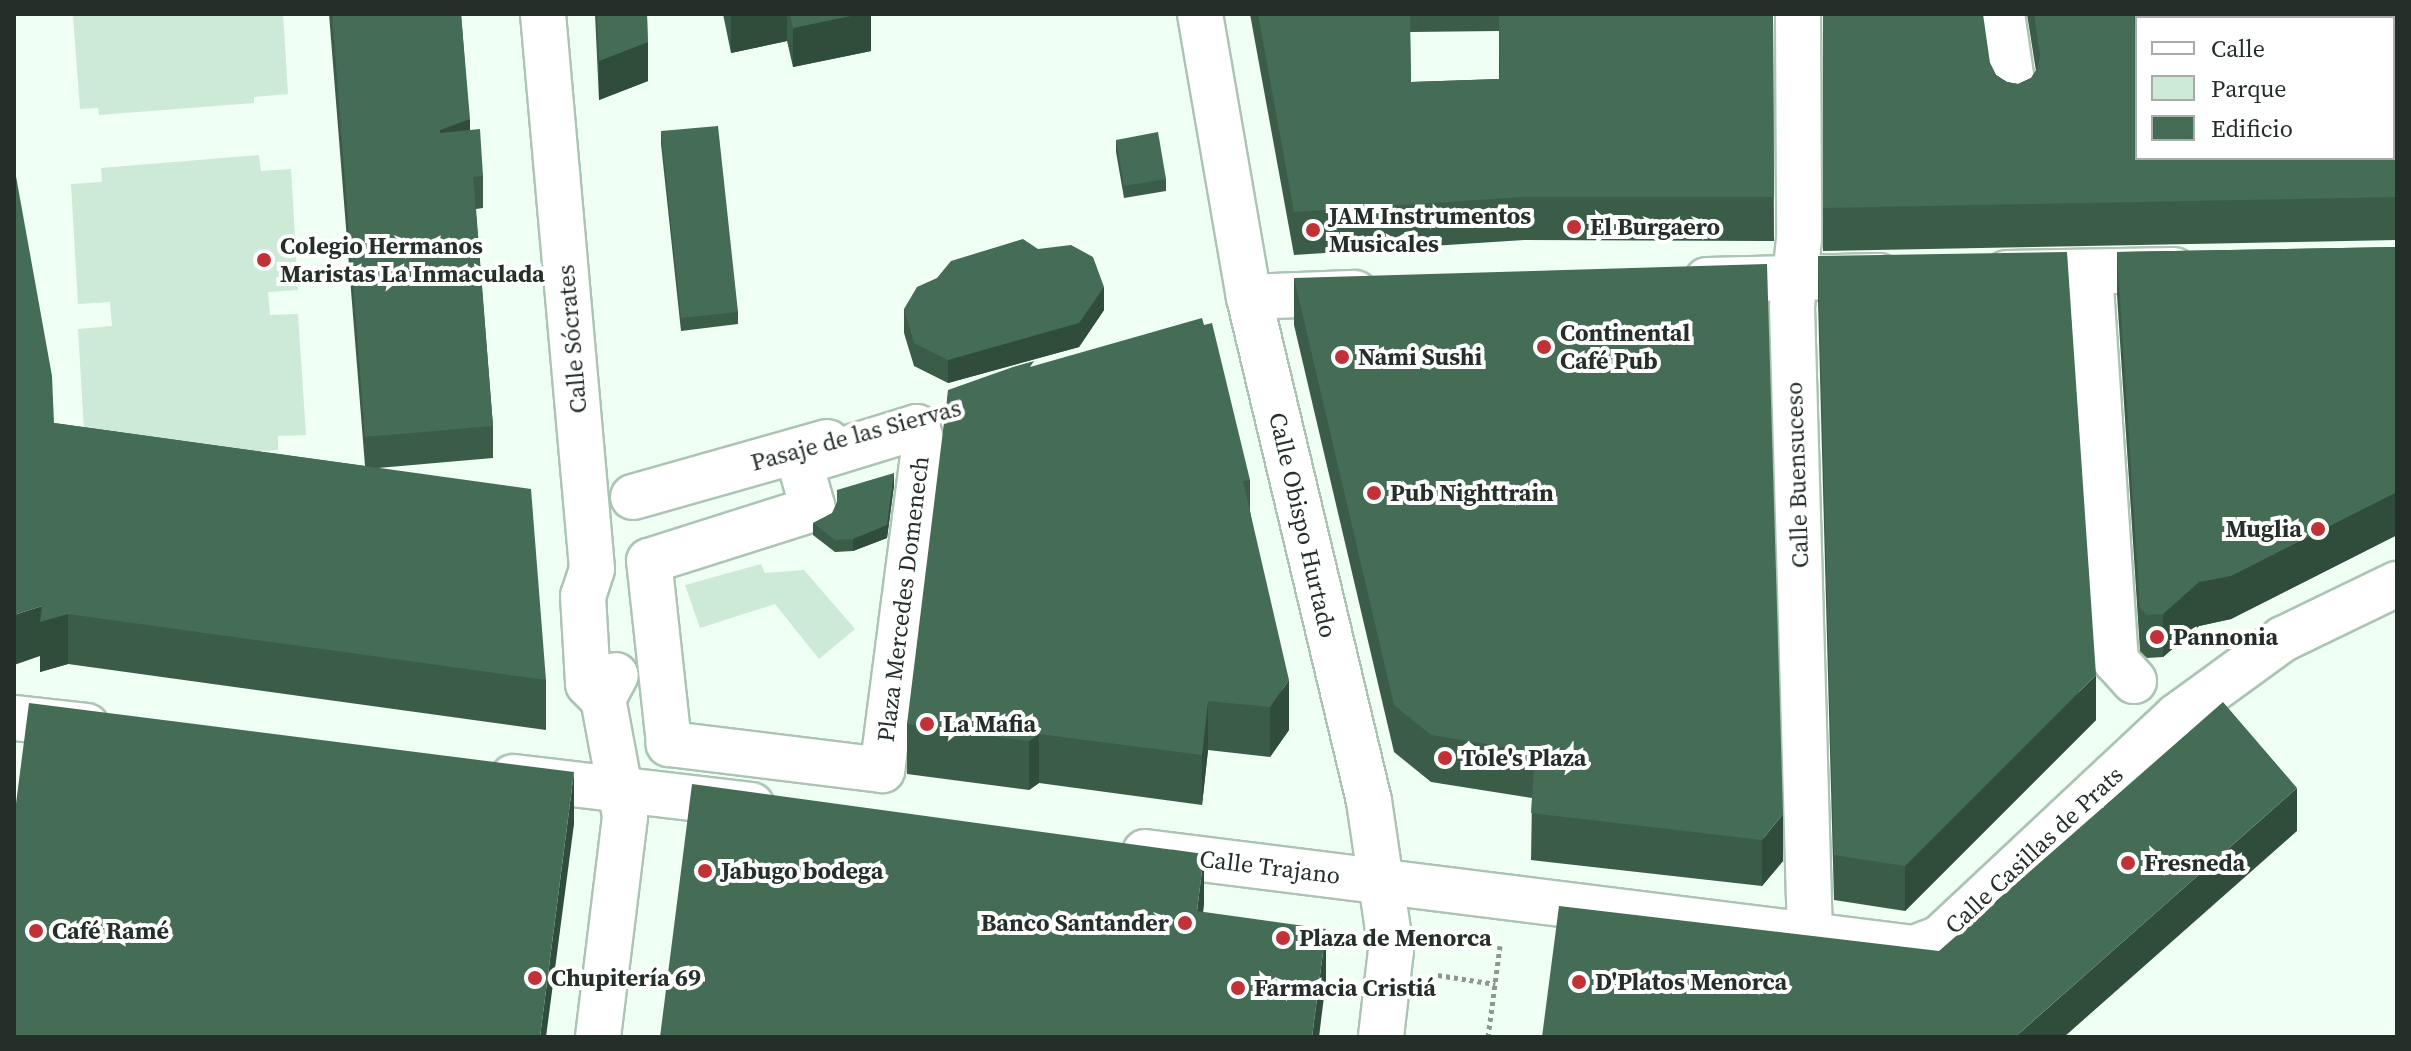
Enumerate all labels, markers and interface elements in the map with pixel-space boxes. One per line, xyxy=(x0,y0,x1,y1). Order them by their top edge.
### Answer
legend xyxy=(2135,16,2395,160)
text: Calle xyxy=(2211,32,2265,65)
text: Parque xyxy=(2211,72,2287,105)
text: Edificio xyxy=(2211,112,2293,145)
place label: JAM Instrumentos Musicales xyxy=(1329,202,1531,258)
place label: El Burgaero xyxy=(1590,213,1720,241)
marker: El Burgaero xyxy=(1565,218,1583,236)
marker: JAM Instrumentos Musicales xyxy=(1304,221,1322,239)
place label: Colegio Hermanos Maristas La Inmaculada xyxy=(280,232,545,288)
marker: Colegio Hermanos Maristas La Inmaculada xyxy=(255,251,273,269)
street label: Calle Sócrates xyxy=(551,263,593,415)
place label: Continental Café Pub xyxy=(1560,319,1690,375)
marker: Continental Café Pub xyxy=(1535,338,1553,356)
place label: Nami Sushi xyxy=(1358,343,1482,371)
marker: Nami Sushi xyxy=(1333,348,1351,366)
street label: Calle Buensuceso xyxy=(1779,381,1815,569)
street label: Pasaje de las Siervas xyxy=(748,393,964,477)
street label: Calle Obispo Hurtado xyxy=(1263,410,1343,640)
street label: Plaza Mercedes Domenech xyxy=(871,454,935,744)
place label: Pub Nighttrain xyxy=(1390,479,1554,507)
marker: Pub Nighttrain xyxy=(1365,484,1383,502)
place label: Muglia xyxy=(2226,515,2302,543)
marker: Muglia xyxy=(2309,520,2327,538)
place label: Pannonia xyxy=(2173,623,2278,651)
marker: Pannonia xyxy=(2148,628,2166,646)
place label: La Mafia xyxy=(943,710,1036,738)
marker: La Mafia xyxy=(918,715,936,733)
place label: Tole's Plaza xyxy=(1461,744,1587,772)
marker: Tole's Plaza xyxy=(1436,749,1454,767)
street label: Calle Casillas de Prats xyxy=(1939,760,2129,940)
street label: Calle Trajano xyxy=(1198,844,1342,890)
place label: Fresneda xyxy=(2144,849,2245,877)
marker: Fresneda xyxy=(2119,854,2137,872)
place label: Jabugo bodega xyxy=(721,857,883,885)
marker: Jabugo bodega xyxy=(696,862,714,880)
place label: Banco Santander xyxy=(981,909,1169,937)
marker: Banco Santander xyxy=(1176,914,1194,932)
place label: Café Ramé xyxy=(52,917,169,945)
marker: Café Ramé xyxy=(27,922,45,940)
place label: Plaza de Menorca xyxy=(1299,924,1492,952)
marker: Plaza de Menorca xyxy=(1274,929,1292,947)
place label: Chupitería 69 xyxy=(551,964,701,992)
place label: D'Platos Menorca xyxy=(1595,968,1787,996)
marker: Chupitería 69 xyxy=(526,969,544,987)
marker: D'Platos Menorca xyxy=(1570,973,1588,991)
place label: Farmacia Cristiá xyxy=(1254,974,1436,1002)
marker: Farmacia Cristiá xyxy=(1229,979,1247,997)

